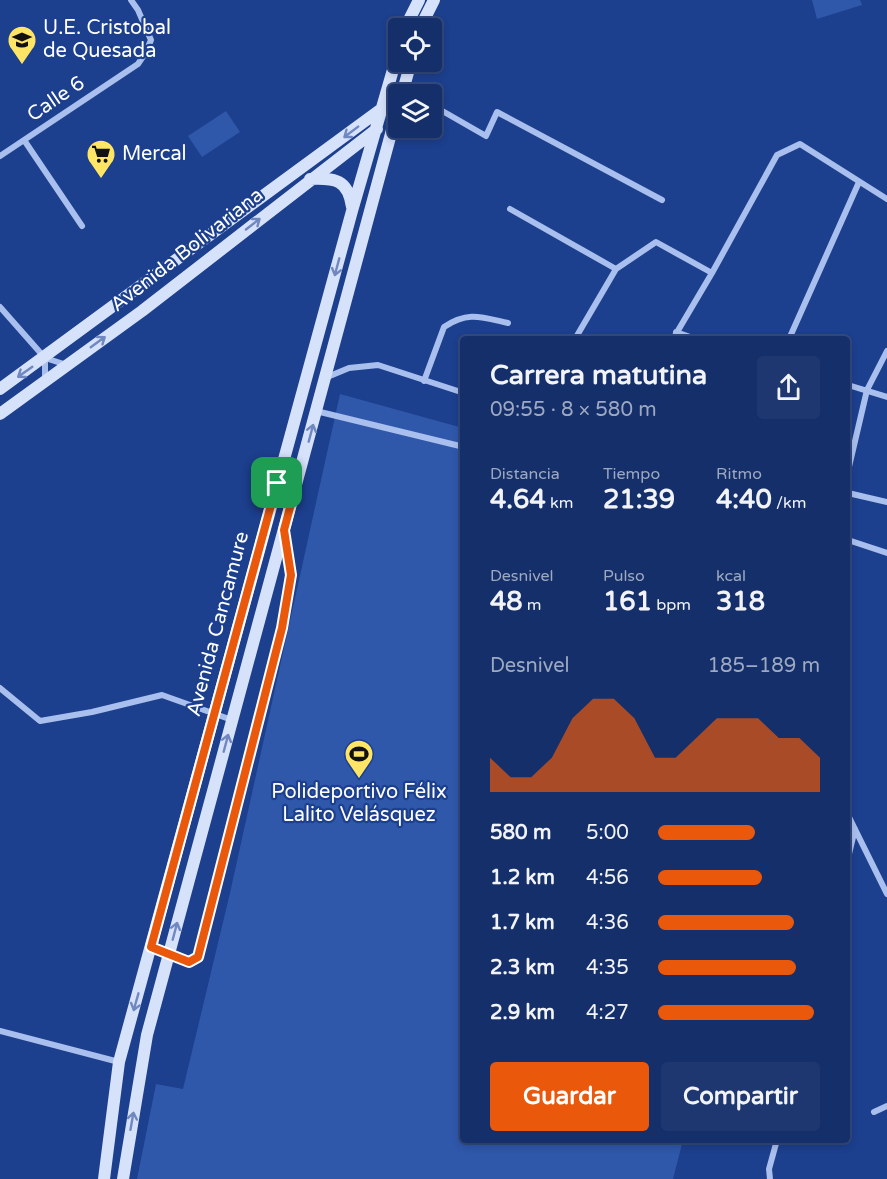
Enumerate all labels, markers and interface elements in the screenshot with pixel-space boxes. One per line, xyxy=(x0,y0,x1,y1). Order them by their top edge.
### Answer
place label: U.E. Cristobal de Quesada xyxy=(43,16,171,63)
map controls xyxy=(388,18,442,138)
button: locate xyxy=(388,18,442,72)
school or university icon: U.E. Cristobal de Quesada xyxy=(6,24,38,66)
street label: Calle 6 xyxy=(23,71,89,127)
button: layers xyxy=(388,84,442,138)
one-way arrow xyxy=(344,126,360,138)
supermarket icon: Mercal xyxy=(85,138,117,180)
place label: Mercal xyxy=(122,142,187,166)
street label: Avenida Bolivariana xyxy=(106,183,268,317)
one-way arrow xyxy=(245,217,261,230)
one-way arrow xyxy=(330,258,342,277)
one-way arrow xyxy=(90,336,106,349)
button: share xyxy=(757,356,820,419)
text: Carrera matutina xyxy=(490,359,707,392)
one-way arrow xyxy=(17,366,34,378)
text: 09:55 · 8 × 580 m xyxy=(490,398,657,422)
one-way arrow xyxy=(305,424,317,443)
pin xyxy=(251,457,302,508)
text: Distancia xyxy=(490,464,560,484)
text: Tiempo xyxy=(603,464,660,484)
text: Ritmo xyxy=(716,464,762,484)
icon: arrive xyxy=(260,466,293,499)
text: 4.64 xyxy=(490,484,546,515)
text: 21:39 xyxy=(603,484,675,515)
text: 4:40 xyxy=(716,484,772,515)
text: km xyxy=(546,493,573,513)
text: /km xyxy=(772,493,806,513)
street label: Avenida Cancamure xyxy=(182,529,254,719)
text: Desnivel xyxy=(490,566,554,586)
text: Pulso xyxy=(603,566,645,586)
text: kcal xyxy=(716,566,746,586)
text: 48 xyxy=(490,586,523,617)
text: 161 xyxy=(603,586,652,617)
text: 318 xyxy=(716,586,765,617)
text: m xyxy=(523,595,542,615)
text: bpm xyxy=(652,595,691,615)
text: Desnivel xyxy=(490,654,569,678)
text: 185–189 m xyxy=(707,654,820,678)
one-way arrow xyxy=(221,734,232,753)
sports icon: Polideportivo Félix Lalito Velásquez xyxy=(343,738,375,780)
place label: Polideportivo Félix Lalito Velásquez xyxy=(271,780,447,827)
text: 580 m xyxy=(490,821,551,845)
text: 5:00 xyxy=(586,821,629,845)
text: 1.2 km xyxy=(490,866,555,890)
text: 4:56 xyxy=(586,866,629,890)
text: 1.7 km xyxy=(490,911,555,935)
text: 4:36 xyxy=(586,911,629,935)
one-way arrow xyxy=(170,922,181,941)
text: 2.3 km xyxy=(490,956,555,980)
text: 4:35 xyxy=(586,956,629,980)
one-way arrow xyxy=(130,993,141,1012)
text: 2.9 km xyxy=(490,1001,555,1025)
text: 4:27 xyxy=(586,1001,629,1025)
button: Guardar xyxy=(490,1062,649,1131)
button: Compartir xyxy=(661,1062,820,1131)
one-way arrow xyxy=(127,1112,138,1132)

